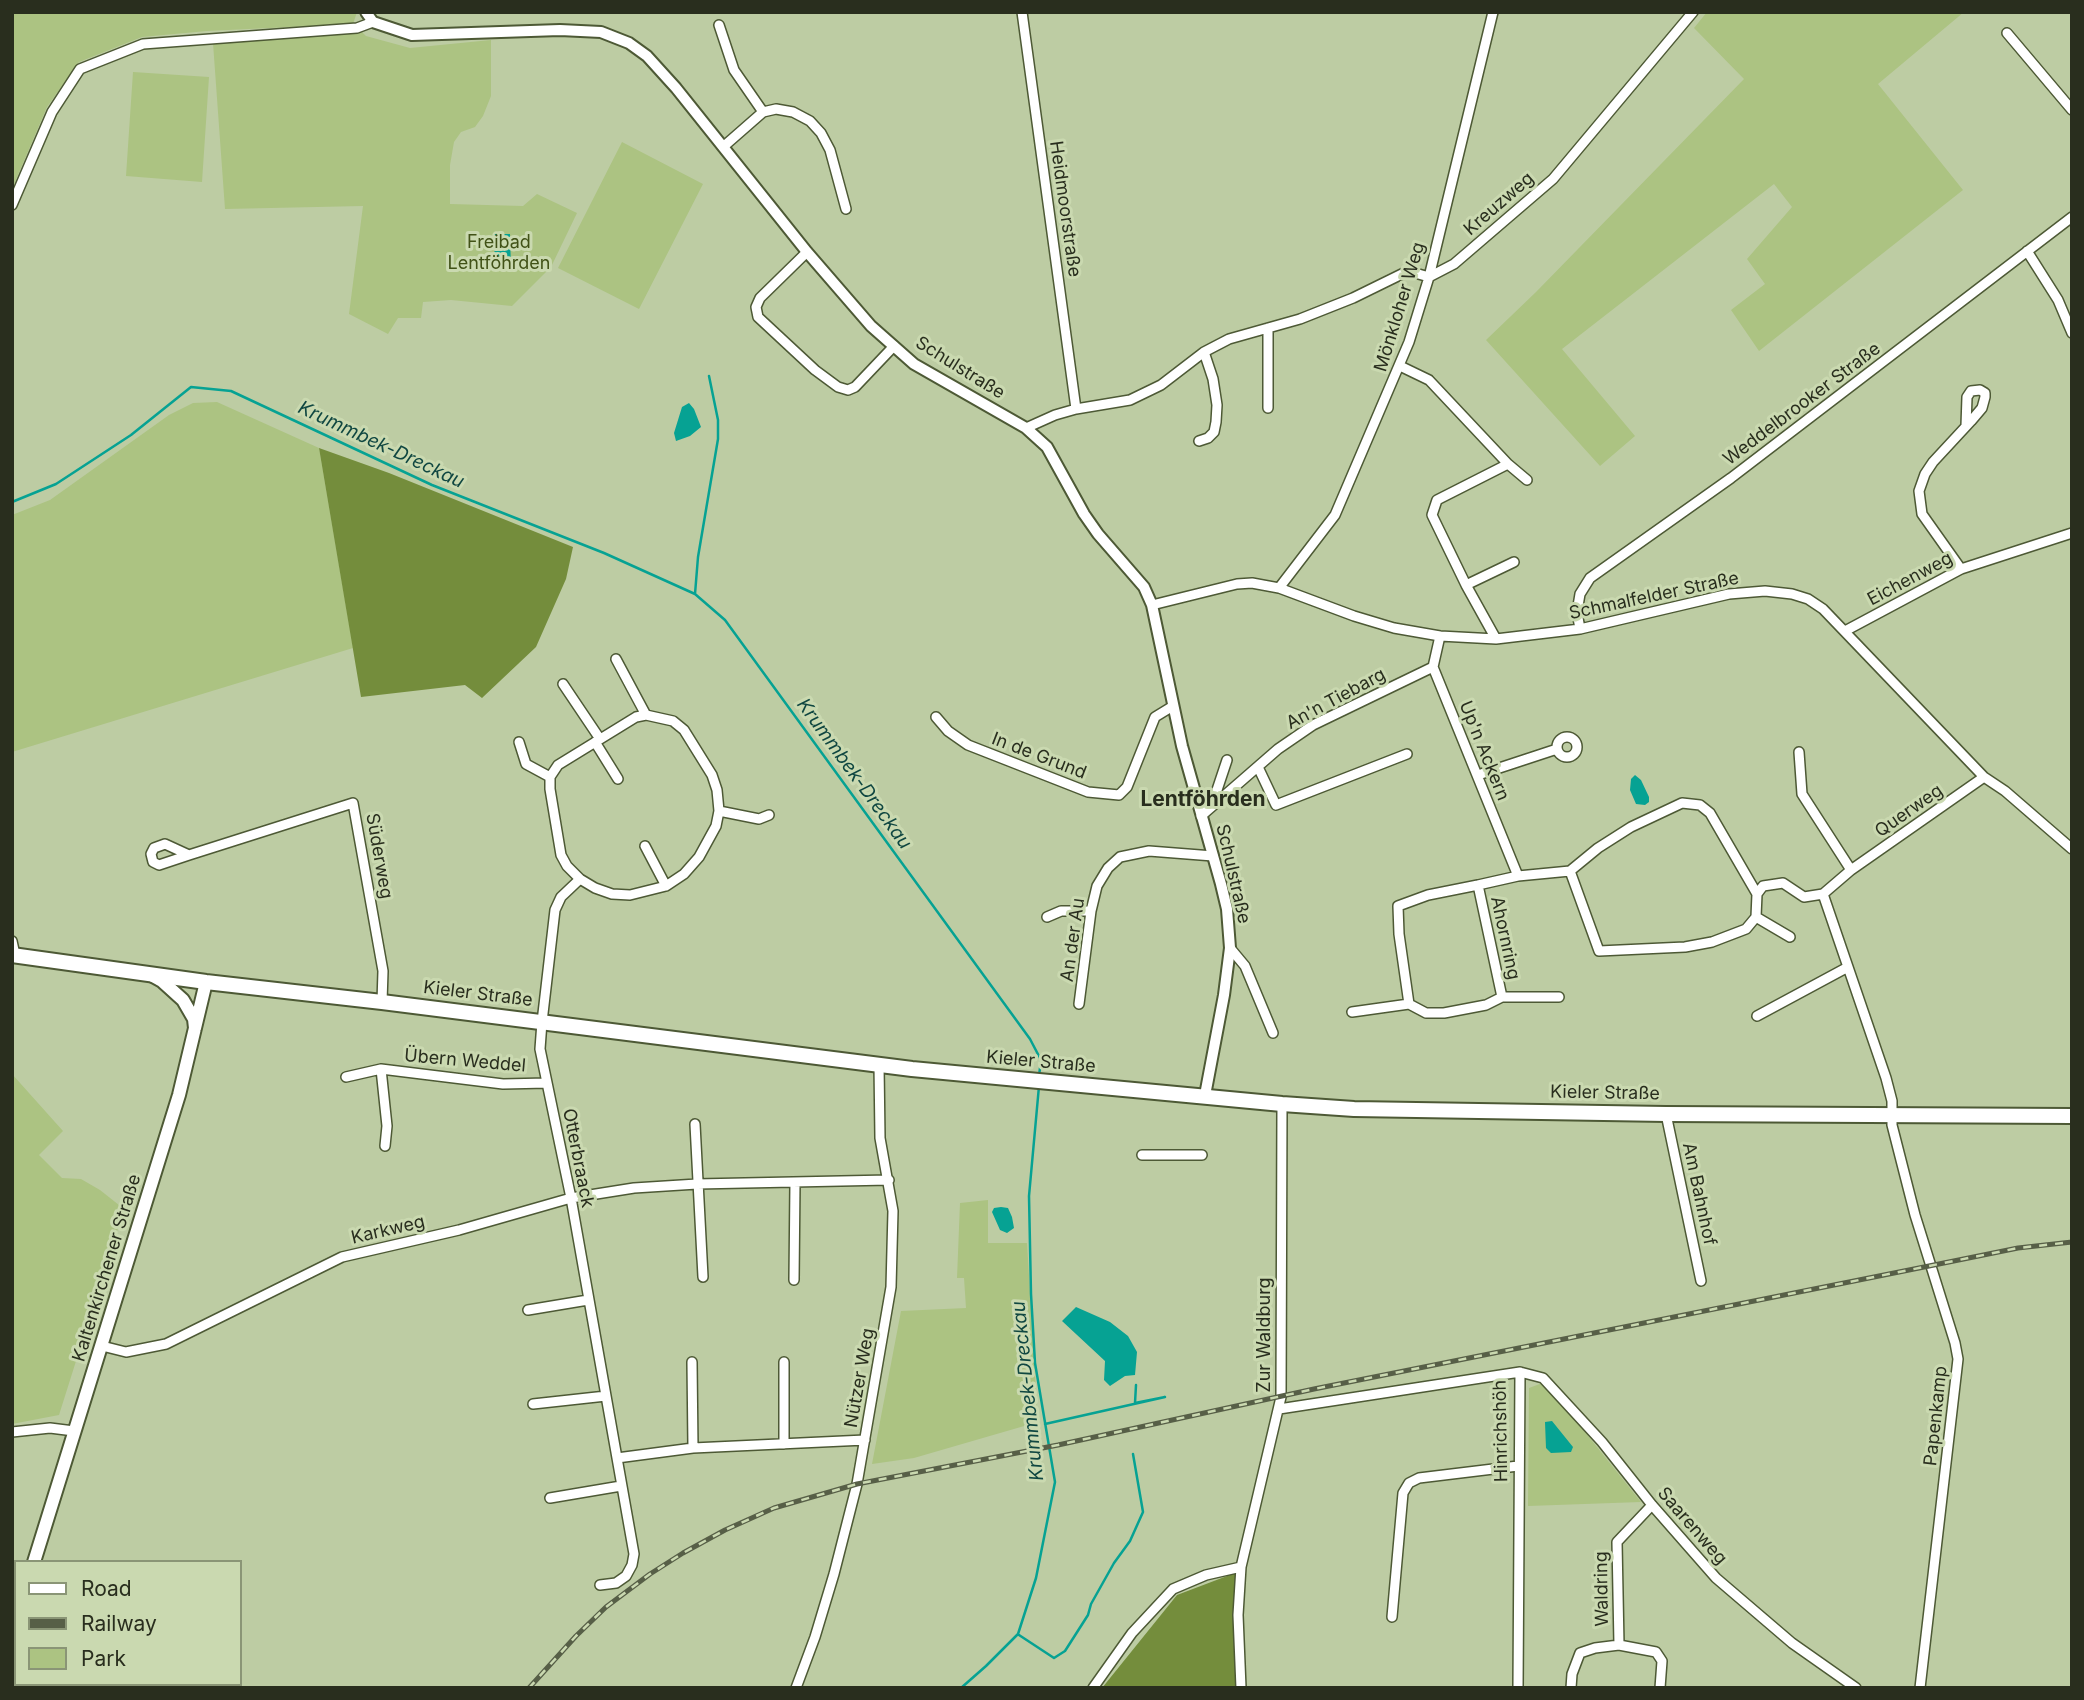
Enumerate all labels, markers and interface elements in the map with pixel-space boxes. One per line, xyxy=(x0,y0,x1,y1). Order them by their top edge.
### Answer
street label: Heidmoorstraße xyxy=(1045,140,1085,278)
street label: Kreuzweg xyxy=(1460,168,1538,240)
park label: Freibad Lentföhrden xyxy=(448,232,550,274)
street label: Mönkloher Weg xyxy=(1370,240,1430,374)
street label: Schulstraße xyxy=(911,332,1009,404)
street label: Weddelbrooker Straße xyxy=(1719,338,1885,470)
water label: Krummbek-Dreckau xyxy=(294,396,468,494)
street label: Eichenweg xyxy=(1864,548,1956,610)
street label: Schmalfelder Straße xyxy=(1567,567,1741,625)
street label: An'n Tiebarg xyxy=(1283,664,1389,734)
water label: Krummbek-Dreckau xyxy=(792,694,916,854)
street label: Up'n Ackern xyxy=(1454,698,1514,804)
street label: In de Grund xyxy=(989,728,1089,784)
street label: Querweg xyxy=(1871,780,1947,842)
district label: Lentföhrden xyxy=(1140,787,1266,813)
street label: Süderweg xyxy=(361,811,397,901)
street label: Schulstraße xyxy=(1211,822,1255,926)
street label: Ahornring xyxy=(1486,894,1524,982)
street label: An der Au xyxy=(1056,897,1090,983)
street label: Kieler Straße xyxy=(422,977,534,1011)
street label: Übern Weddel xyxy=(403,1045,527,1077)
street label: Kieler Straße xyxy=(985,1046,1097,1078)
street label: Kieler Straße xyxy=(1550,1081,1660,1105)
street label: Otterbraack xyxy=(558,1107,598,1209)
street label: Am Bahnhof xyxy=(1678,1141,1720,1247)
street label: Kaltenkirchener Straße xyxy=(68,1172,146,1364)
street label: Karkweg xyxy=(349,1211,427,1249)
street label: Zur Waldburg xyxy=(1254,1277,1276,1393)
water label: Krummbek-Dreckau xyxy=(1007,1300,1049,1482)
street label: Nützer Weg xyxy=(841,1327,879,1429)
street label: Papenkamp xyxy=(1920,1365,1952,1467)
street label: Hinrichshöh xyxy=(1489,1380,1513,1482)
street label: Saarenweg xyxy=(1653,1483,1731,1569)
street label: Waldring xyxy=(1591,1551,1613,1627)
legend xyxy=(14,1560,242,1686)
text: Road xyxy=(81,1576,132,1601)
text: Railway xyxy=(81,1611,157,1636)
text: Park xyxy=(81,1646,126,1671)

